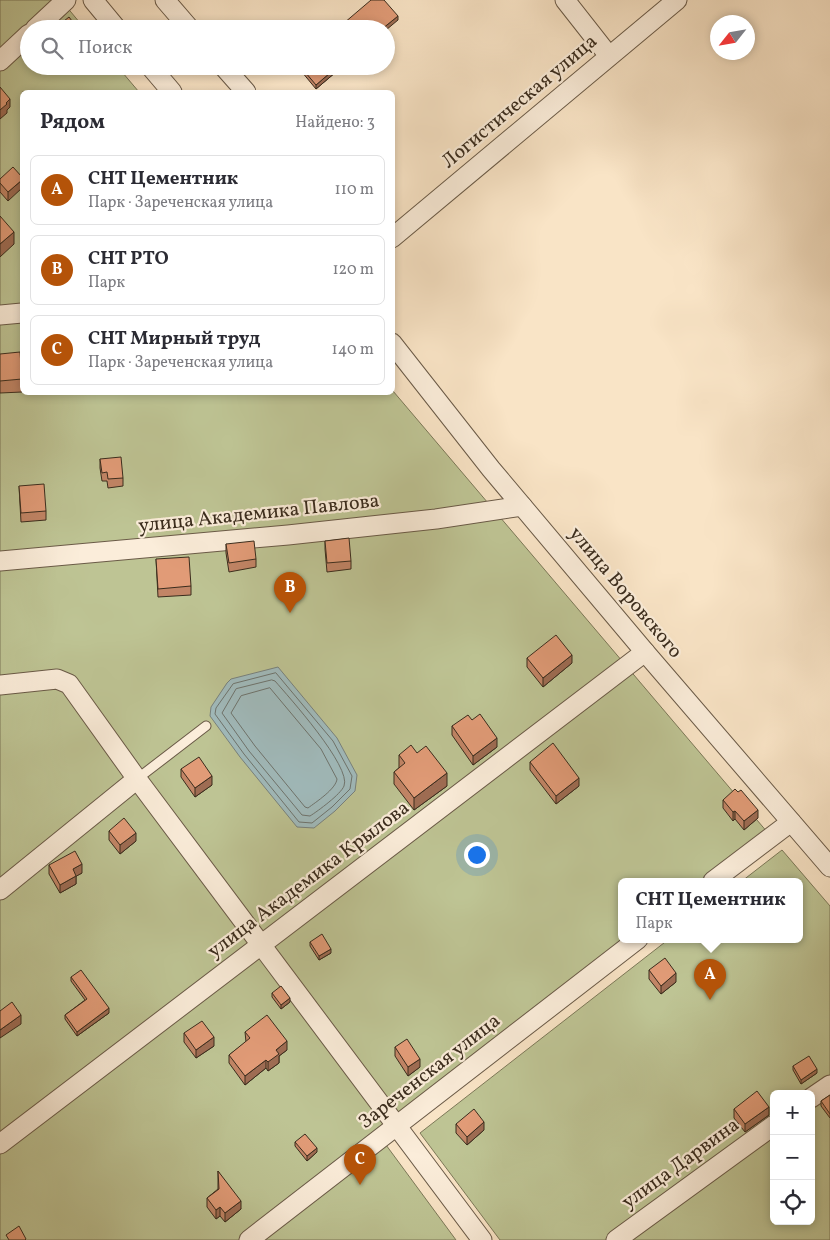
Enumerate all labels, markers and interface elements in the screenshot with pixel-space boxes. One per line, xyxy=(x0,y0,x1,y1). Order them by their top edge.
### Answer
north arrow xyxy=(710,15,755,60)
search box xyxy=(20,20,395,75)
street label: Логистическая улица xyxy=(436,28,604,176)
icon: search xyxy=(38,34,66,62)
text: Поиск xyxy=(78,35,132,61)
text: Рядом xyxy=(40,108,105,137)
text: Найдено: 3 xyxy=(295,112,375,134)
text: СНТ Цементник xyxy=(88,166,238,192)
text: A xyxy=(51,179,63,201)
text: 110 m xyxy=(335,179,374,201)
text: Парк · Зареченская улица xyxy=(88,192,273,214)
text: СНТ РТО xyxy=(88,246,169,272)
text: B xyxy=(52,259,62,281)
text: 120 m xyxy=(332,259,374,281)
text: Парк xyxy=(88,272,125,294)
text: СНТ Мирный труд xyxy=(88,326,260,352)
text: C xyxy=(52,339,62,361)
text: 140 m xyxy=(332,339,374,361)
text: Парк · Зареченская улица xyxy=(88,352,273,374)
street label: улица Академика Павлова xyxy=(137,487,381,541)
street label: улица Воровского xyxy=(562,521,688,665)
pin: B xyxy=(274,572,306,613)
street label: улица Академика Крылова xyxy=(202,795,416,965)
your location xyxy=(464,842,490,868)
popup xyxy=(618,878,803,943)
text: СНТ Цементник xyxy=(635,887,786,913)
text: Парк xyxy=(635,913,672,935)
pin: A xyxy=(694,959,726,1000)
street label: Зареченская улица xyxy=(353,1008,507,1136)
map controls xyxy=(770,1090,815,1225)
button: + xyxy=(770,1090,815,1135)
street label: улица Дарвина xyxy=(616,1112,746,1216)
button: − xyxy=(770,1135,815,1180)
pin: C xyxy=(344,1144,376,1185)
button: locate xyxy=(770,1180,815,1225)

